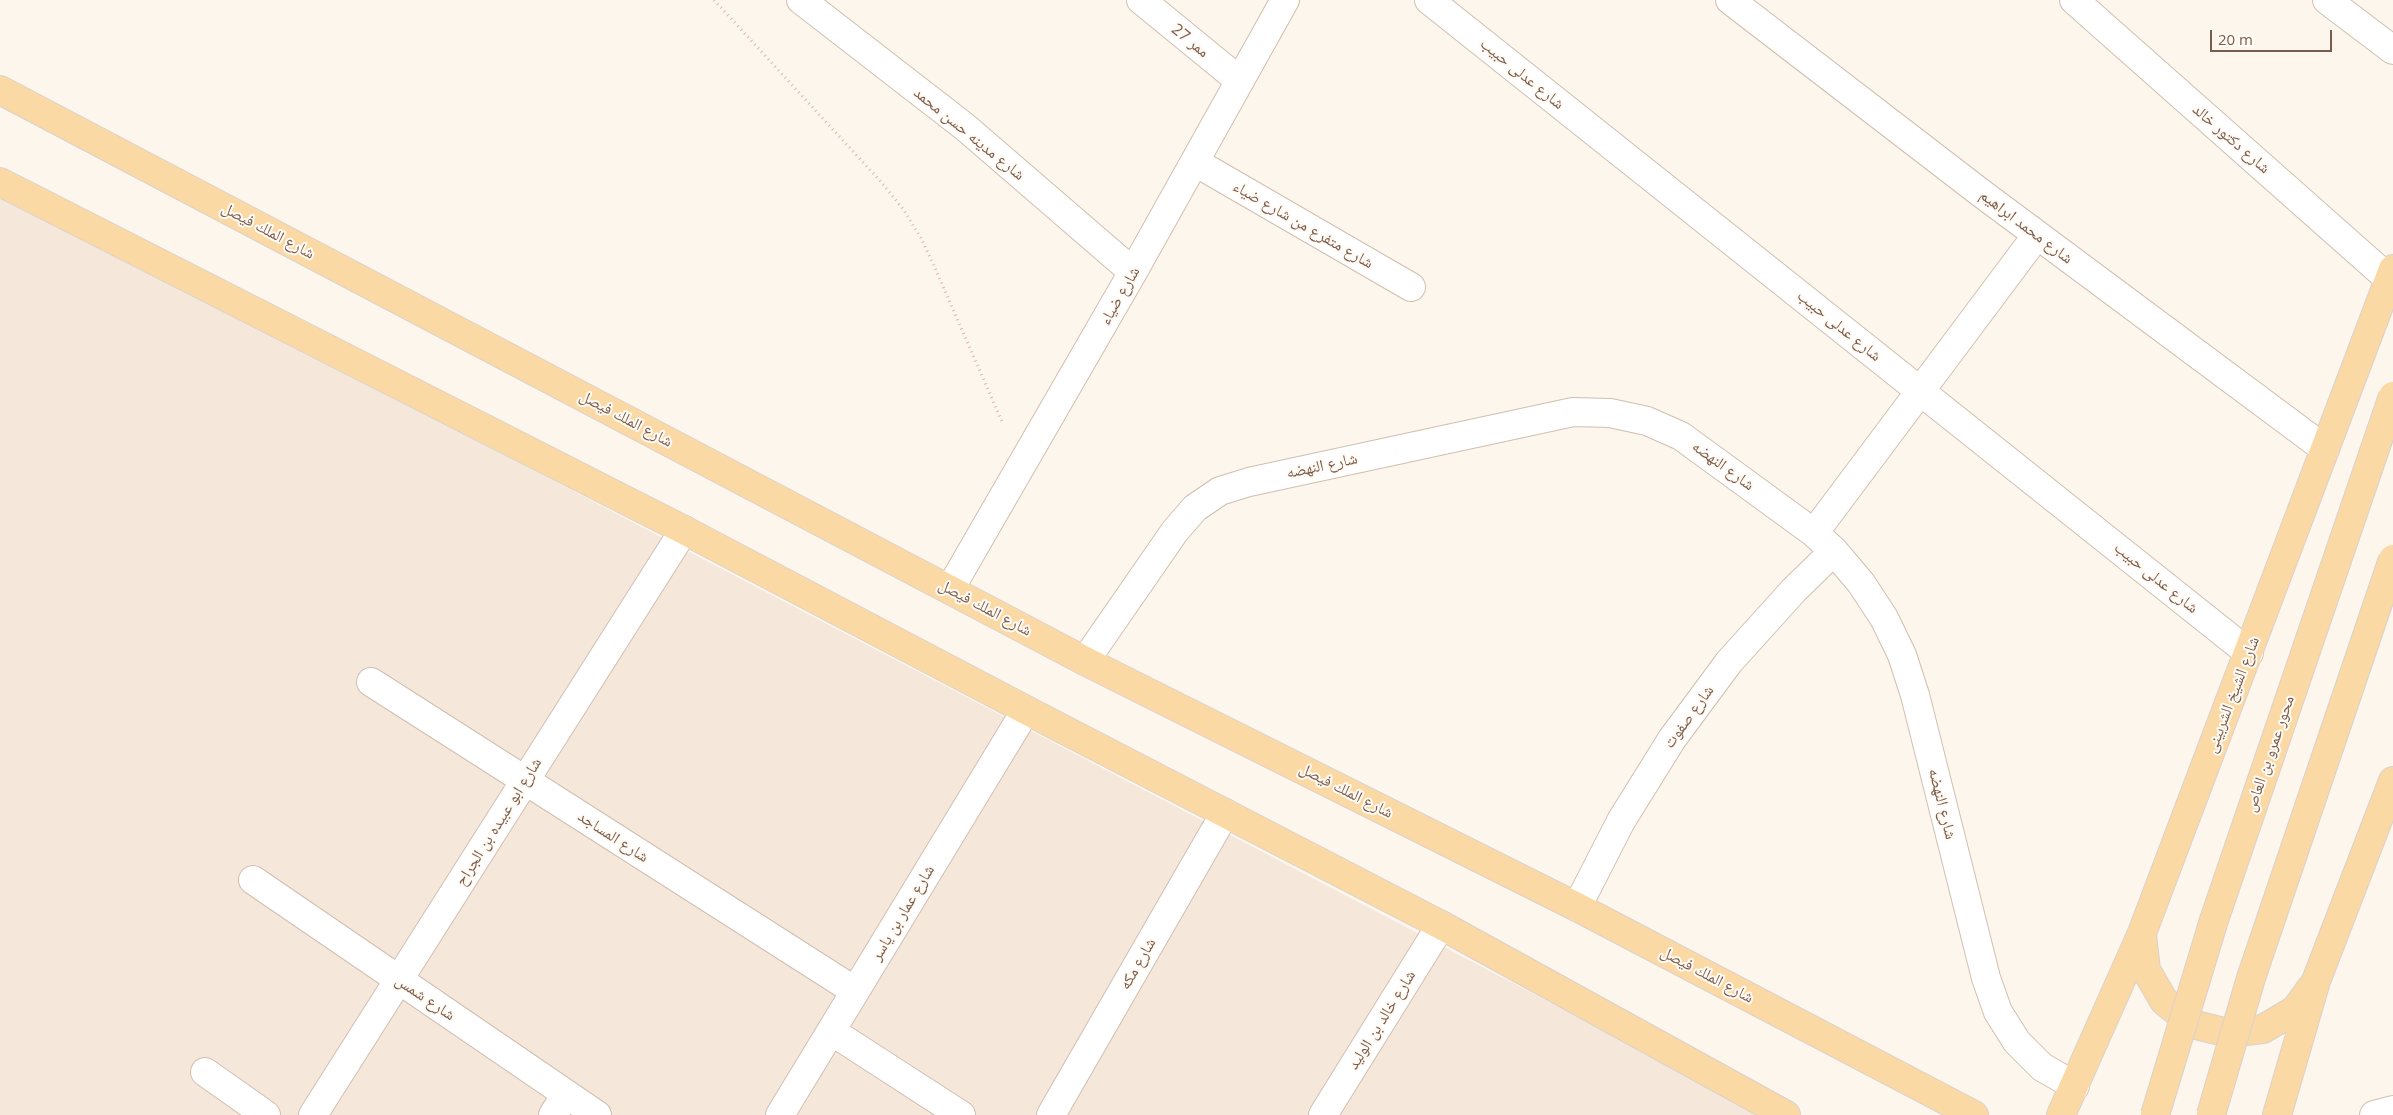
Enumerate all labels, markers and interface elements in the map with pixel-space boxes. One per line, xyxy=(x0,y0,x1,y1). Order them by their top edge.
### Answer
street label: ممر 27 xyxy=(1167,20,1213,62)
scale bar xyxy=(2213,20,2336,52)
text: 20 m xyxy=(2218,29,2253,49)
street label: شارع عدلى حبيب xyxy=(1476,34,1568,114)
street label: شارع مدينه حسن محمد xyxy=(910,83,1028,185)
street label: شارع دكتور خالد xyxy=(2188,100,2274,178)
street label: شارع متفرع من شارع ضياء xyxy=(1229,177,1377,273)
street label: شارع محمد ابراهيم xyxy=(1976,186,2076,268)
street label: شارع الملك فيصل xyxy=(218,198,318,264)
street label: شارع ضياء xyxy=(1096,264,1144,328)
street label: شارع عدلى حبيب xyxy=(1793,286,1885,366)
street label: شارع الملك فيصل xyxy=(576,386,676,452)
street label: شارع النهضه xyxy=(1688,437,1758,495)
street label: شارع النهضه xyxy=(1285,449,1359,483)
street label: شارع عدلى حبيب xyxy=(2110,538,2202,618)
street label: شارع الملك فيصل xyxy=(935,575,1035,641)
street label: شارع الشيخ الشربينى xyxy=(2202,634,2264,756)
street label: شارع صفوت xyxy=(1660,682,1718,752)
street label: محور عمرو بن العاص xyxy=(2241,693,2299,815)
street label: شارع ابو عبيده بن الجراح xyxy=(452,754,546,890)
street label: شارع الملك فيصل xyxy=(1296,759,1396,823)
street label: شارع النهضه xyxy=(1924,767,1960,841)
street label: شارع المساجد xyxy=(574,807,652,867)
street label: شارع عمار بن ياسر xyxy=(867,862,939,964)
street label: شارع مكه xyxy=(1116,935,1160,993)
street label: شارع الملك فيصل xyxy=(1657,942,1757,1008)
street label: شارع خالد بن الوليد xyxy=(1344,967,1420,1073)
street label: شارع شمس xyxy=(391,971,459,1025)

